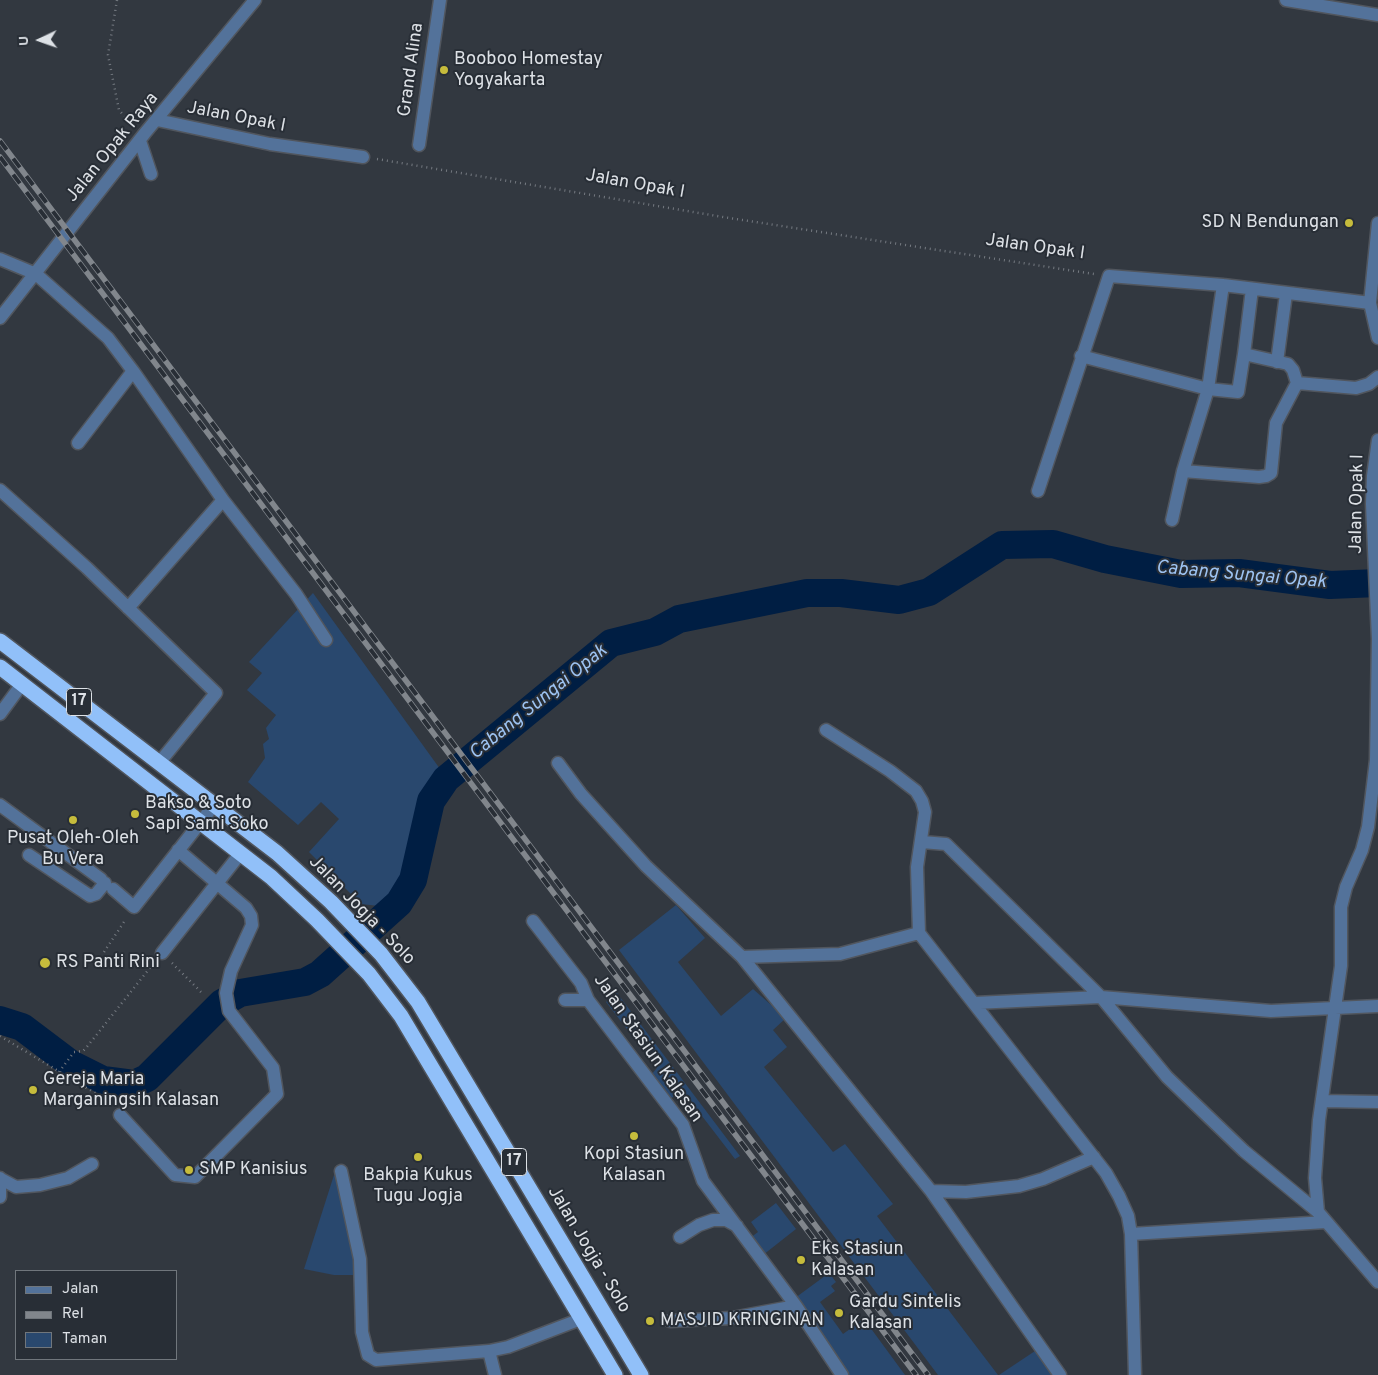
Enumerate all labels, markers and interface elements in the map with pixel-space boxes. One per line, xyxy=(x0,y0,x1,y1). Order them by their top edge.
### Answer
north arrow xyxy=(15,15,65,65)
street label: Grand Alina xyxy=(395,22,429,118)
text: U xyxy=(16,35,33,46)
place label: Booboo Homestay Yogyakarta xyxy=(454,49,603,92)
marker: Booboo Homestay Yogyakarta xyxy=(438,64,450,76)
street label: Jalan Opak Raya xyxy=(62,89,164,207)
street label: Jalan Opak I xyxy=(185,98,287,138)
street label: Jalan Opak I xyxy=(584,166,686,204)
place label: SD N Bendungan xyxy=(1202,212,1339,234)
marker: SD N Bendungan xyxy=(1343,217,1355,229)
street label: Jalan Opak I xyxy=(984,230,1086,266)
street label: Jalan Opak I xyxy=(1346,454,1370,554)
water label: Cabang Sungai Opak xyxy=(1155,557,1327,595)
water label: Cabang Sungai Opak xyxy=(465,640,613,766)
road number: 17 xyxy=(66,689,92,716)
place label: Bakso & Soto Sapi Sami Soko xyxy=(145,793,269,836)
marker: Bakso & Soto Sapi Sami Soko xyxy=(129,808,141,820)
marker: Pusat Oleh-Oleh Bu Vera xyxy=(67,814,79,826)
place label: Pusat Oleh-Oleh Bu Vera xyxy=(7,828,139,871)
street label: Jalan Jogja - Solo xyxy=(303,852,419,970)
place label: RS Panti Rini xyxy=(56,952,160,974)
marker: RS Panti Rini xyxy=(38,956,52,970)
street label: Jalan Stasiun Kalasan xyxy=(588,971,706,1127)
place label: Gereja Maria Marganingsih Kalasan xyxy=(43,1069,219,1112)
marker: Gereja Maria Marganingsih Kalasan xyxy=(27,1084,39,1096)
marker: Kopi Stasiun Kalasan xyxy=(628,1130,640,1142)
place label: Kopi Stasiun Kalasan xyxy=(584,1144,684,1186)
road number: 17 xyxy=(502,1148,526,1176)
marker: Bakpia Kukus Tugu Jogja xyxy=(412,1151,424,1163)
place label: SMP Kanisius xyxy=(199,1159,307,1181)
marker: SMP Kanisius xyxy=(183,1164,195,1176)
place label: Bakpia Kukus Tugu Jogja xyxy=(363,1165,473,1208)
street label: Jalan Jogja - Solo xyxy=(542,1183,634,1317)
place label: Eks Stasiun Kalasan xyxy=(811,1239,904,1282)
marker: Eks Stasiun Kalasan xyxy=(795,1254,807,1266)
legend xyxy=(15,1270,178,1360)
text: Jalan xyxy=(62,1280,99,1299)
place label: Gardu Sintelis Kalasan xyxy=(849,1292,961,1335)
text: Rel xyxy=(62,1305,84,1324)
marker: Gardu Sintelis Kalasan xyxy=(833,1307,845,1319)
place label: MASJID KRINGINAN xyxy=(660,1310,824,1332)
marker: MASJID KRINGINAN xyxy=(644,1315,656,1327)
text: Taman xyxy=(62,1330,107,1349)

